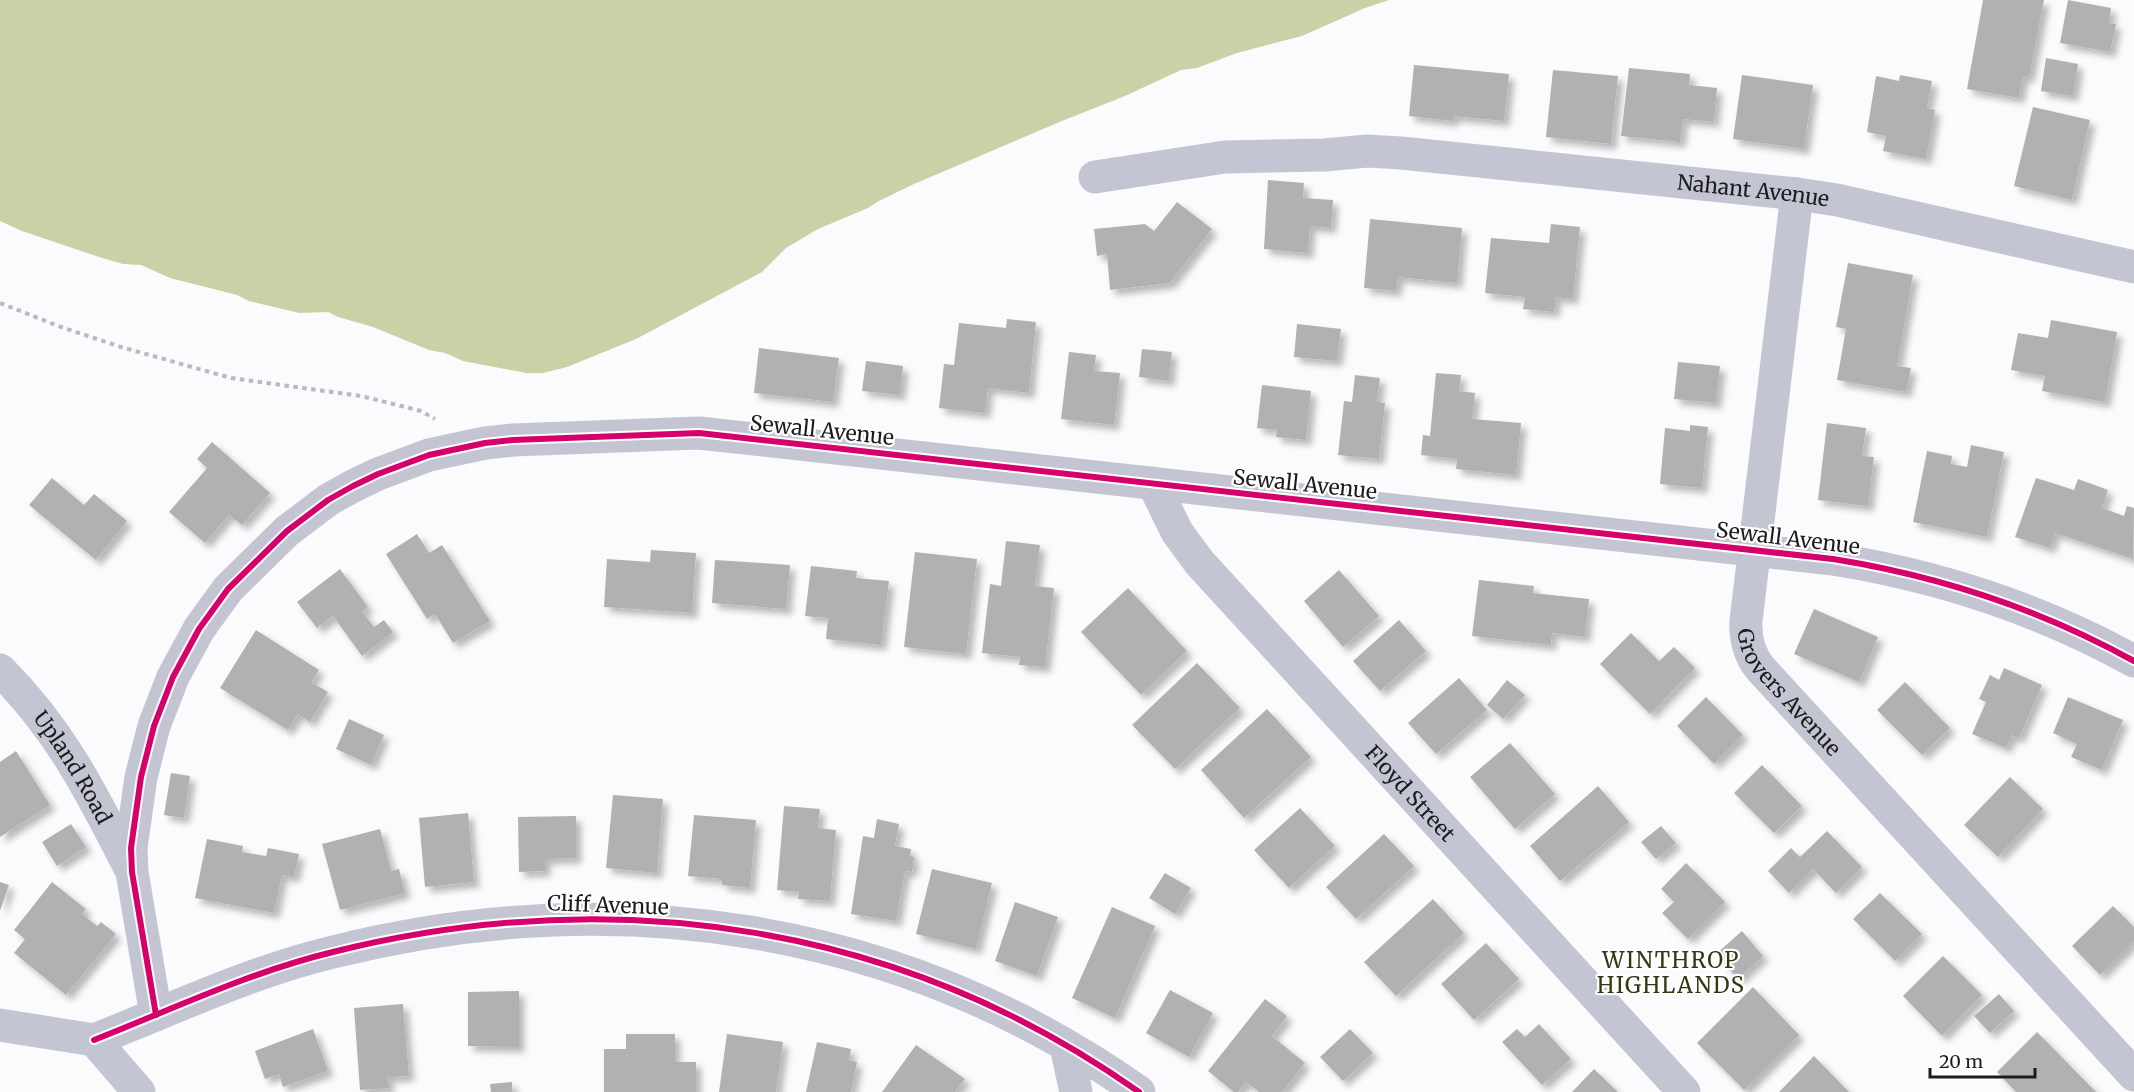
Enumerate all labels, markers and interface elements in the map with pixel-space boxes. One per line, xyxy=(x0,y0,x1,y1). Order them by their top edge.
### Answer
street label: Nahant Avenue xyxy=(1676,168,1831,212)
street label: Sewall Avenue xyxy=(749,409,895,451)
street label: Sewall Avenue xyxy=(1232,463,1378,505)
street label: Sewall Avenue xyxy=(1715,516,1862,560)
street label: Grovers Avenue xyxy=(1732,627,1847,761)
street label: Upland Road xyxy=(28,705,118,828)
street label: Floyd Street xyxy=(1360,739,1461,847)
street label: Cliff Avenue xyxy=(547,889,669,921)
district label: WINTHROP HIGHLANDS xyxy=(1597,946,1745,999)
scale bar xyxy=(1930,1041,2035,1079)
text: 20 m xyxy=(1939,1050,1983,1073)

